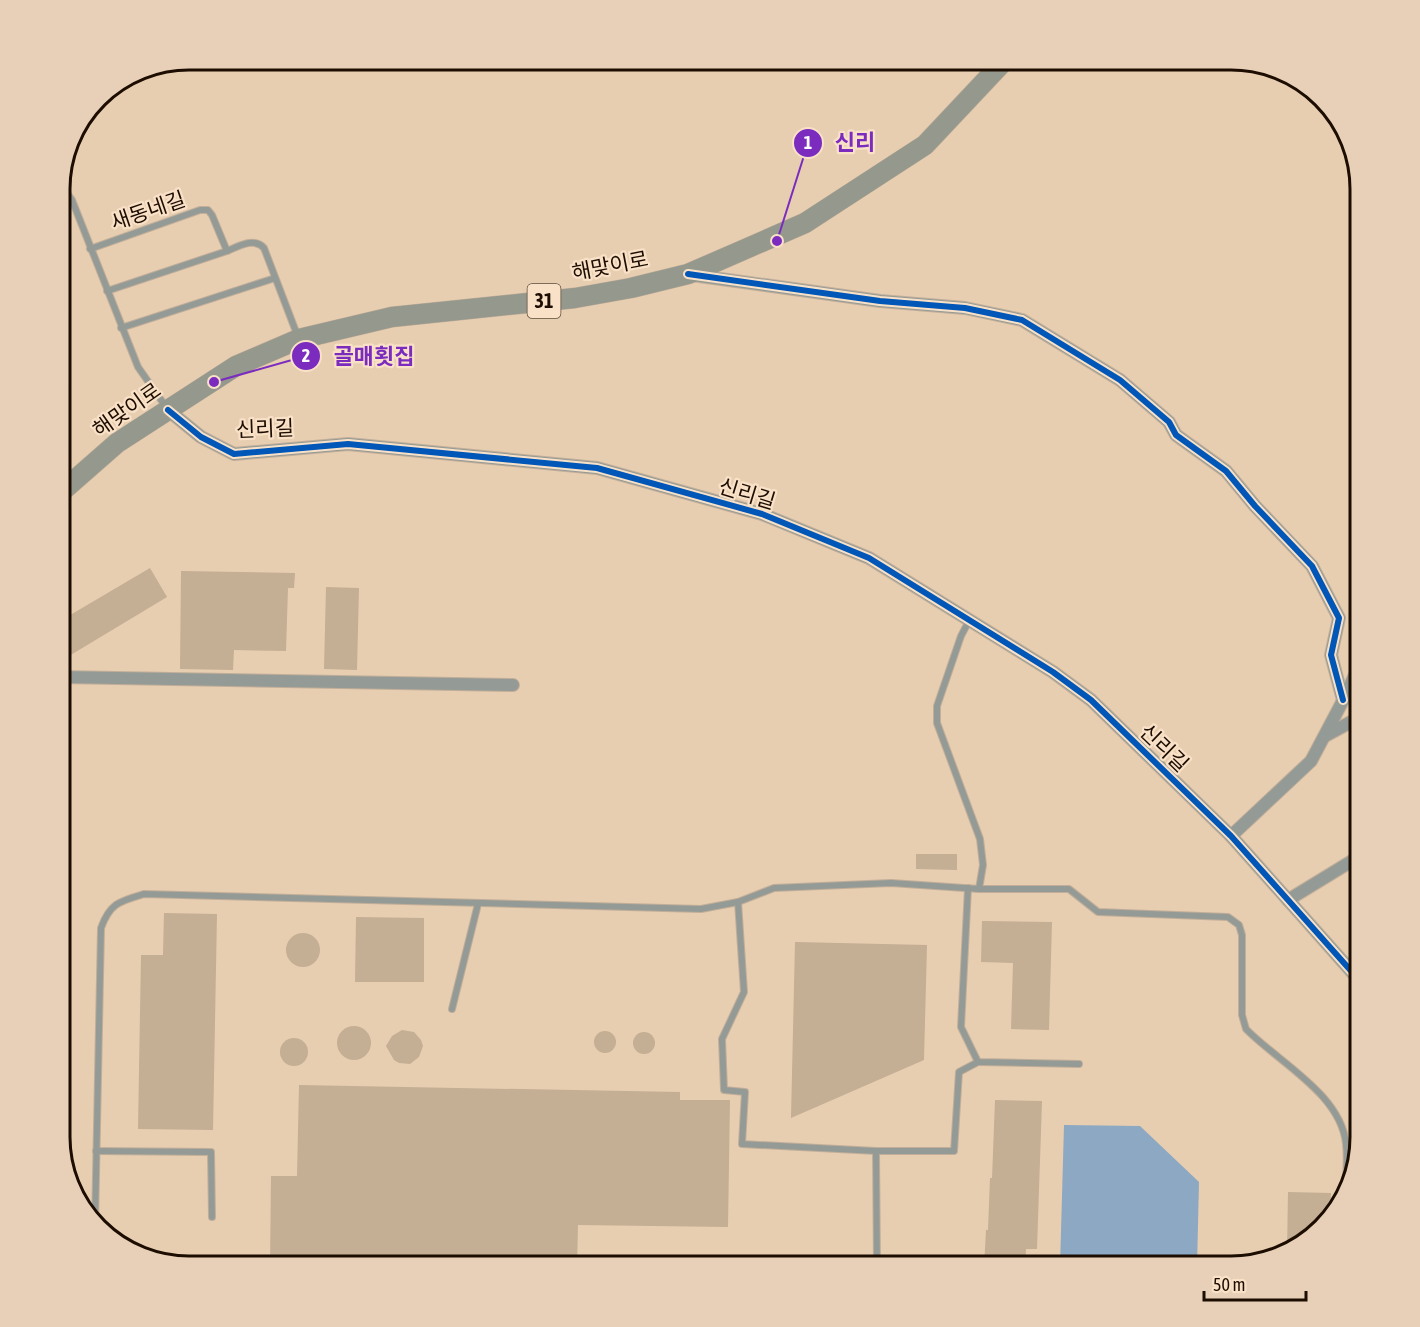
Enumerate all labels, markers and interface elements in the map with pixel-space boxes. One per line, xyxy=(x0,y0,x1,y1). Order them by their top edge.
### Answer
callout: 신리 xyxy=(793,123,887,163)
text: 신리 xyxy=(835,129,875,155)
text: 1 xyxy=(804,132,812,153)
street label: 새동네길 xyxy=(107,186,188,234)
street label: 해맞이로 xyxy=(570,246,650,284)
road number: 31 xyxy=(528,284,560,318)
callout: 골매횟집 xyxy=(291,336,426,376)
text: 골매횟집 xyxy=(334,343,414,369)
text: 2 xyxy=(302,345,310,366)
street label: 해맞이로 xyxy=(88,377,165,441)
street label: 신리길 xyxy=(236,415,294,441)
street label: 신리길 xyxy=(716,473,779,513)
street label: 신리길 xyxy=(1136,719,1194,776)
scale bar xyxy=(1204,1264,1306,1302)
text: 50 m xyxy=(1213,1274,1245,1295)

